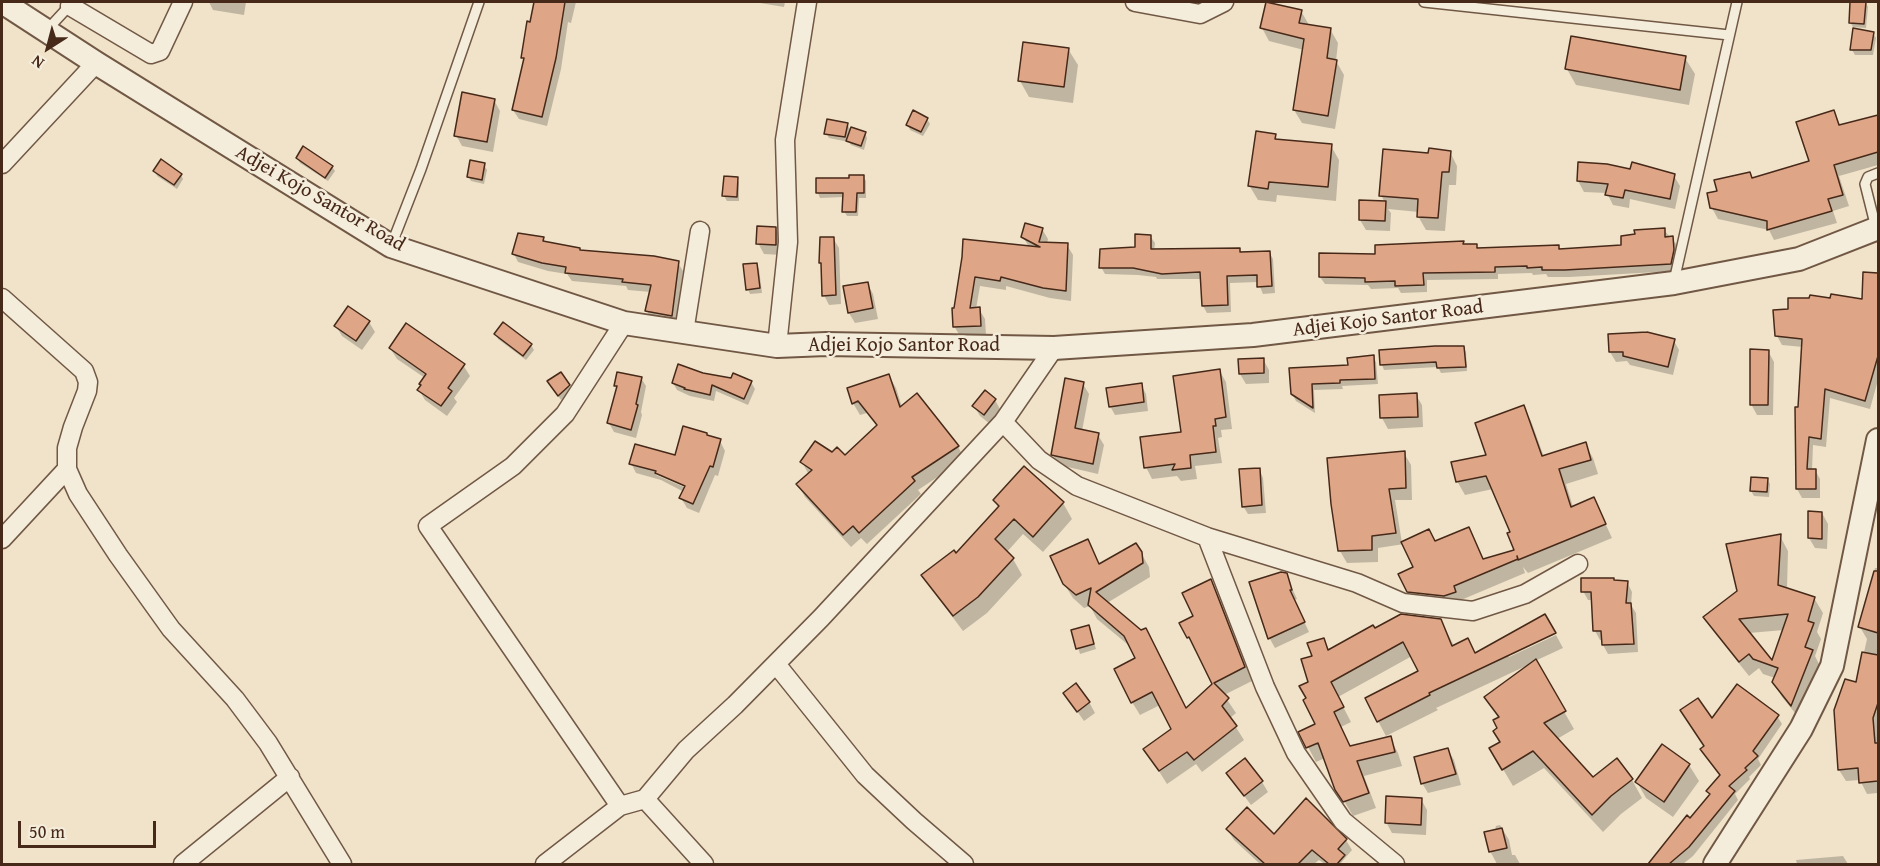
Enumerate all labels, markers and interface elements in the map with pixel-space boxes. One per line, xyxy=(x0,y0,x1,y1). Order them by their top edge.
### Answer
north arrow xyxy=(18,18,78,78)
text: N xyxy=(26,50,49,75)
street label: Adjei Kojo Santor Road xyxy=(231,141,409,257)
street label: Adjei Kojo Santor Road xyxy=(1291,295,1485,343)
street label: Adjei Kojo Santor Road xyxy=(808,334,1000,358)
scale bar xyxy=(21,809,159,847)
text: 50 m xyxy=(29,818,65,845)

